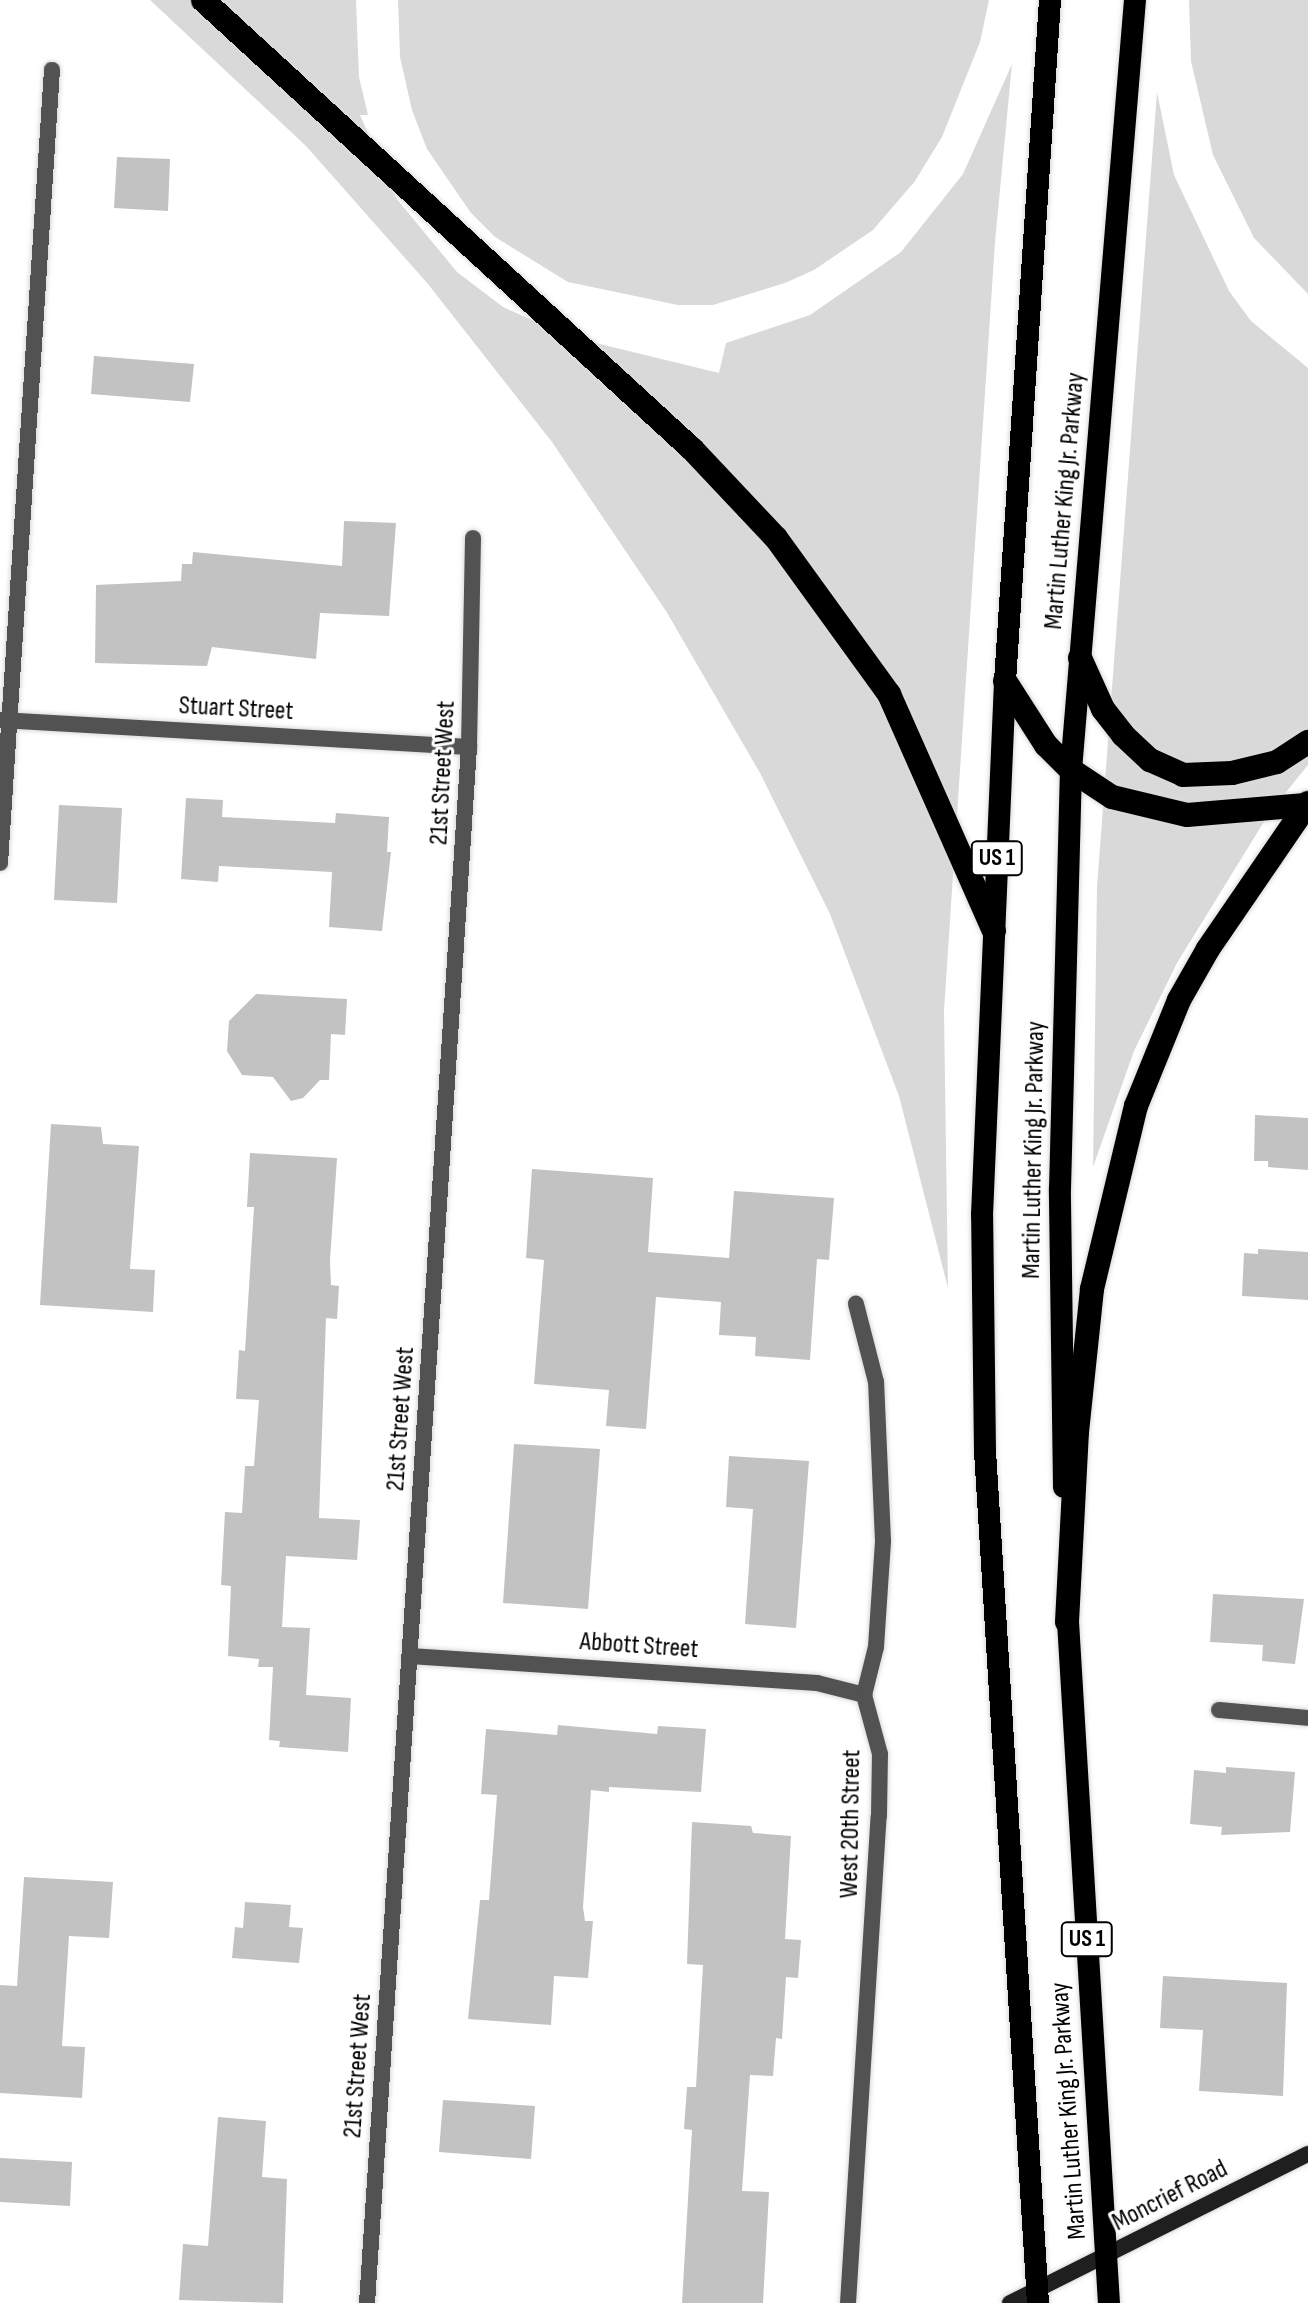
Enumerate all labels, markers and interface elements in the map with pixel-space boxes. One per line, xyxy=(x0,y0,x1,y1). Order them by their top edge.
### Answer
street label: Martin Luther King Jr. Parkway xyxy=(1038,371,1092,631)
street label: Stuart Street xyxy=(178,690,294,728)
street label: 21st Street West xyxy=(424,700,462,846)
road number: US 1 xyxy=(969,838,1025,878)
street label: Martin Luther King Jr. Parkway xyxy=(1016,1021,1052,1279)
street label: 21st Street West xyxy=(380,1346,422,1492)
street label: Abbott Street xyxy=(579,1626,699,1666)
street label: West 20th Street xyxy=(834,1749,868,1899)
road number: US 1 xyxy=(1059,1919,1115,1959)
street label: Martin Luther King Jr. Parkway xyxy=(1044,1981,1094,2241)
street label: 21st Street West xyxy=(337,1993,379,2139)
street label: Moncrief Road xyxy=(1107,2154,1233,2238)

